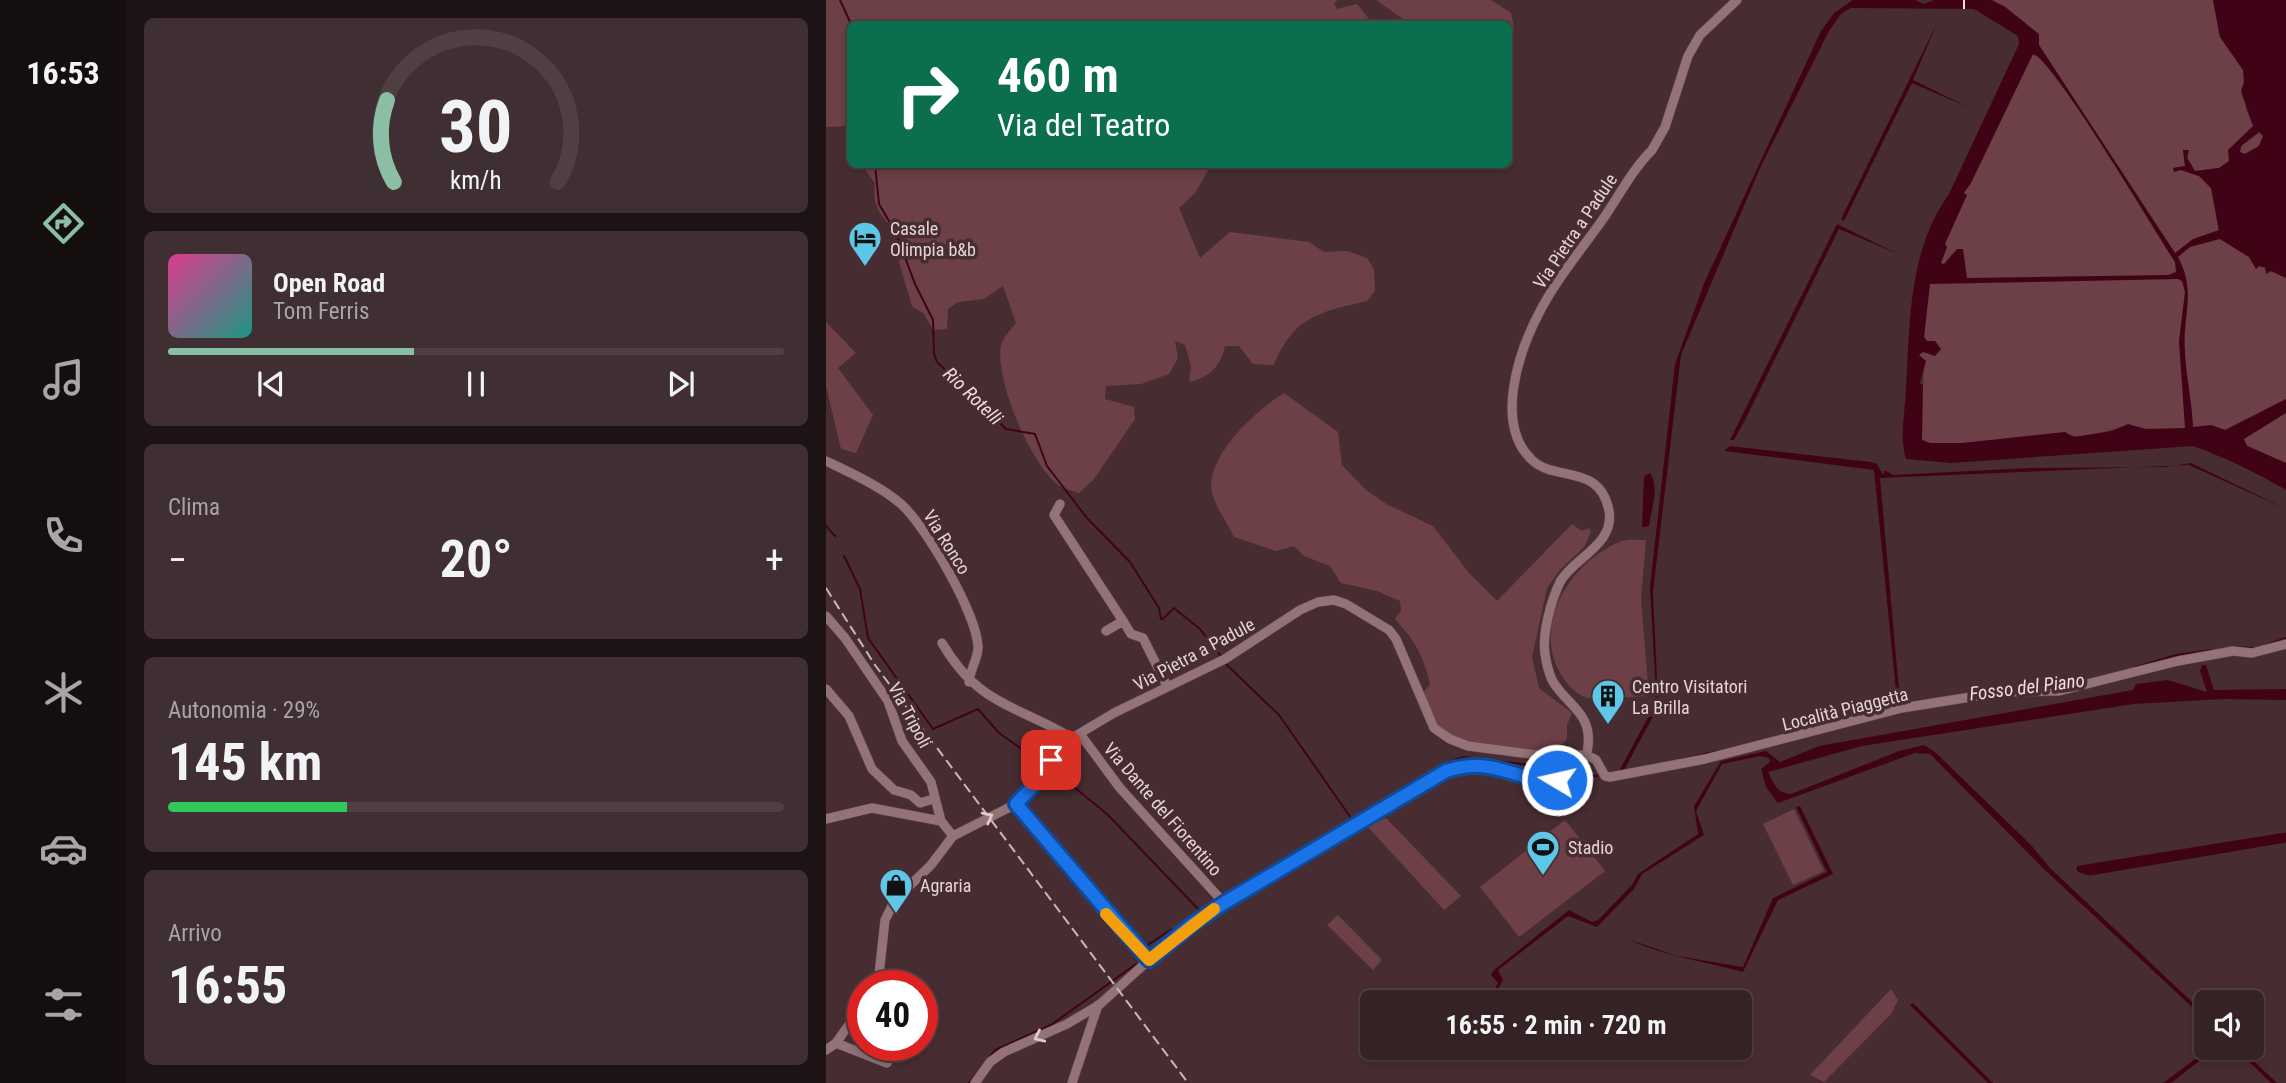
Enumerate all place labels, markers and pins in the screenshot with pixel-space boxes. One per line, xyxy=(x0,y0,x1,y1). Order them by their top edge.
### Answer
place label: Casale Olimpia b&b xyxy=(890,218,976,260)
hotel icon: Casale Olimpia b&b xyxy=(846,219,884,268)
place label: Centro Visitatori La Brilla xyxy=(1632,676,1747,718)
building icon: Centro Visitatori La Brilla xyxy=(1589,677,1627,726)
pin xyxy=(1021,730,1081,790)
sports icon: Stadio xyxy=(1524,828,1562,877)
place label: Stadio xyxy=(1568,837,1613,858)
shop icon: Agraria xyxy=(877,866,915,915)
place label: Agraria xyxy=(920,875,971,896)

